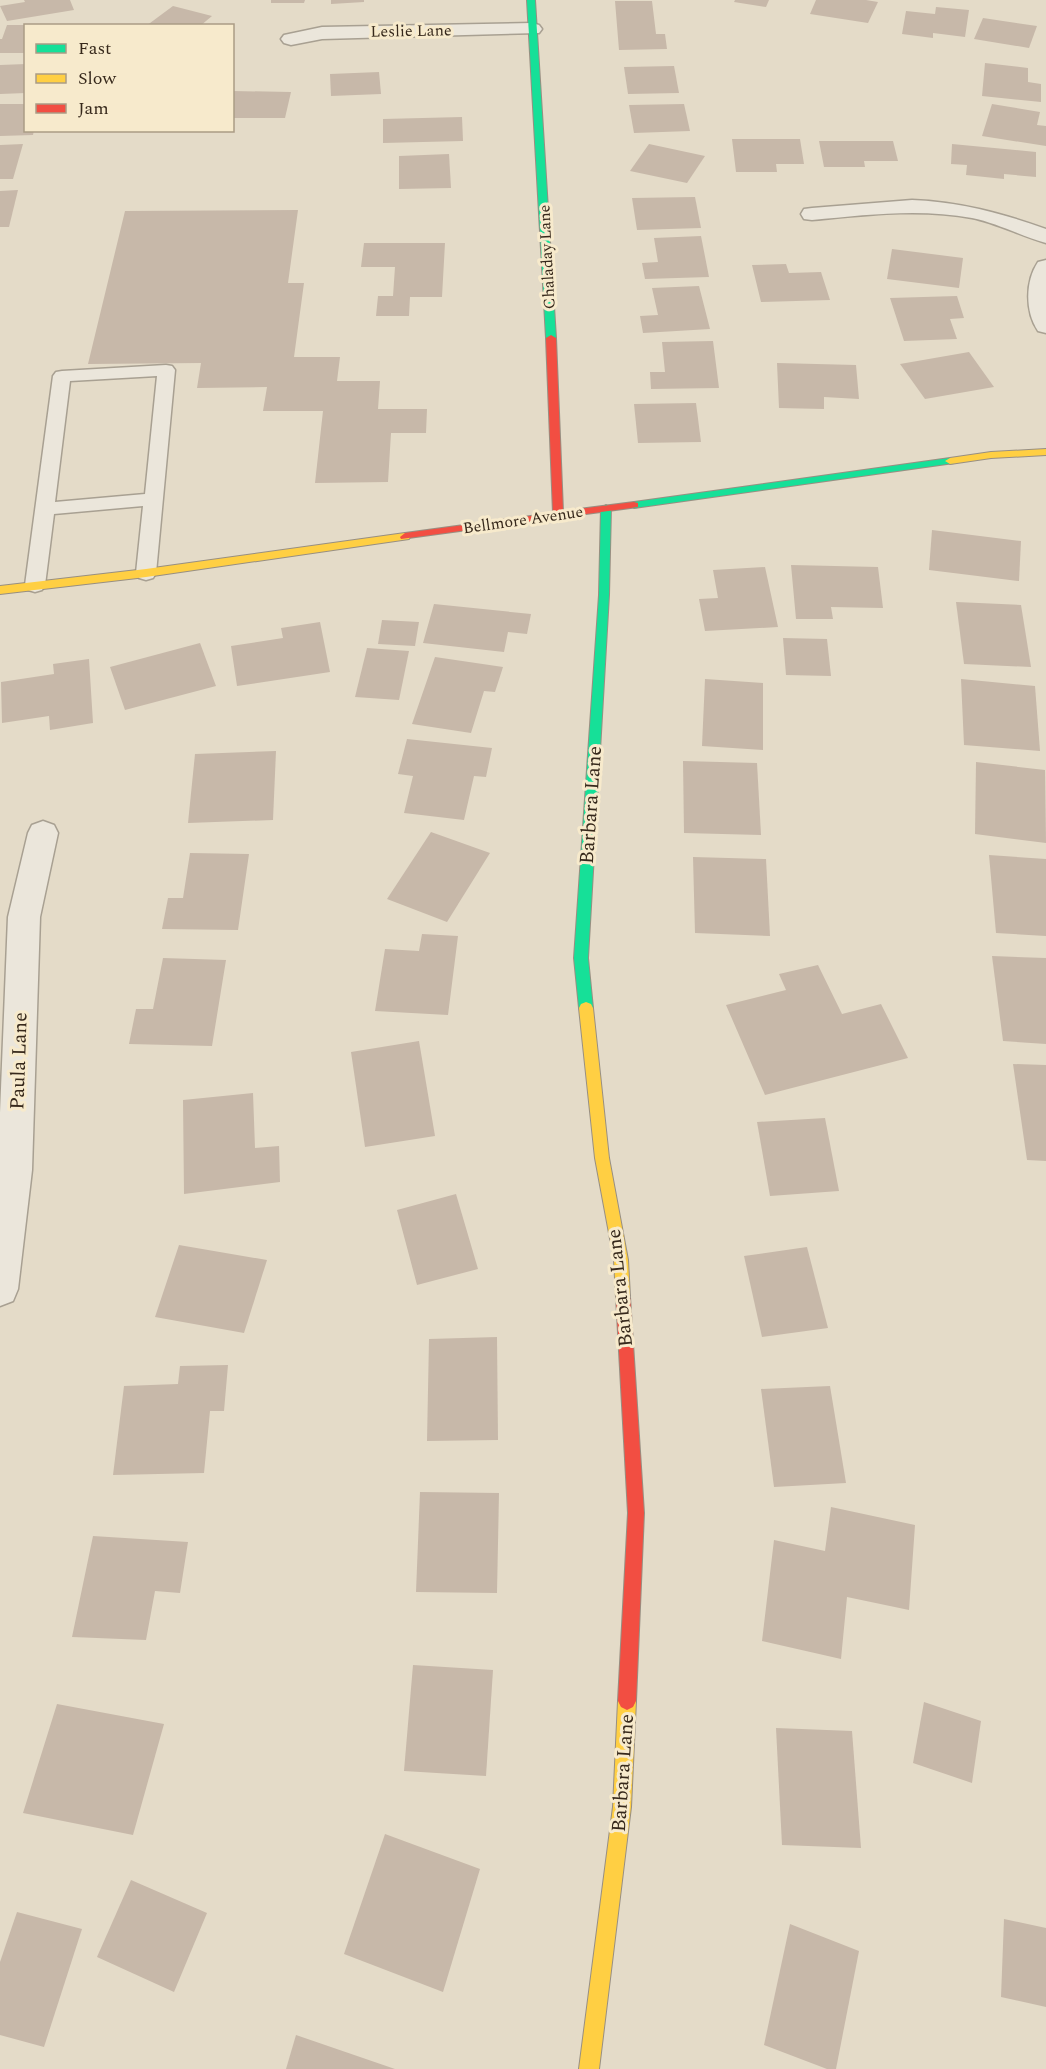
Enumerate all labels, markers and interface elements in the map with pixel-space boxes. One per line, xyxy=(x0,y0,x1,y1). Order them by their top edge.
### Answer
street label: Leslie Lane xyxy=(370,18,452,44)
legend xyxy=(24,24,234,132)
text: Fast xyxy=(78,35,111,62)
text: Slow xyxy=(78,65,117,92)
text: Jam xyxy=(78,95,109,122)
street label: Chaladay Lane xyxy=(532,204,562,310)
street label: Bellmore Avenue xyxy=(461,500,585,540)
street label: Barbara Lane xyxy=(572,745,610,865)
street label: Paula Lane xyxy=(2,1012,36,1110)
street label: Barbara Lane xyxy=(599,1227,641,1349)
street label: Barbara Lane xyxy=(604,1713,642,1833)

